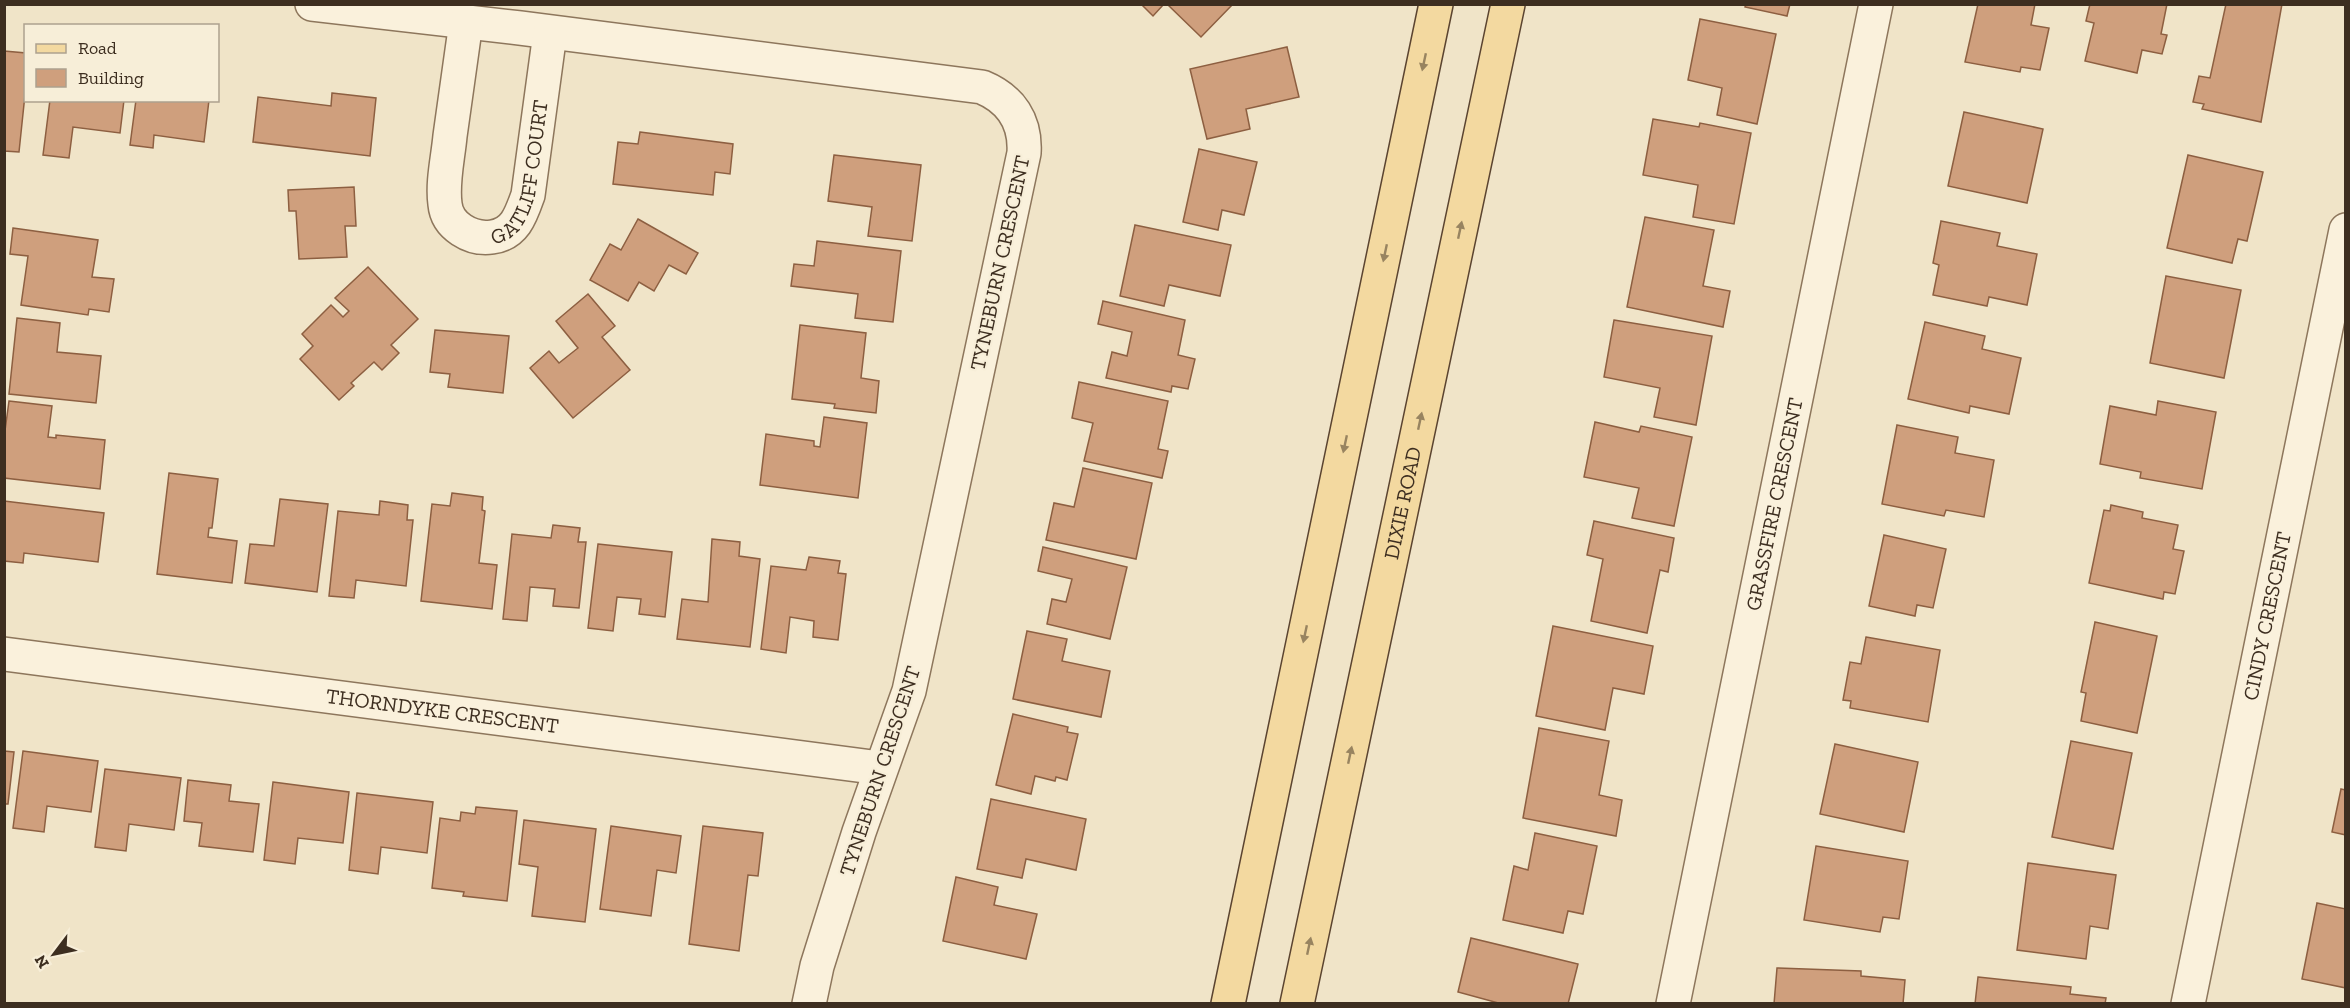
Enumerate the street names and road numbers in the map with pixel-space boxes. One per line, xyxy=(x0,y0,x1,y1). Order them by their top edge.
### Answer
street label: GATLIFF COURT xyxy=(488,98,553,249)
street label: TYNEBURN CRESCENT xyxy=(965,153,1035,373)
street label: GRASSFIRE CRESCENT xyxy=(1740,395,1808,613)
street label: DIXIE ROAD xyxy=(1378,444,1426,561)
street label: CINDY CRESCENT xyxy=(2237,529,2296,702)
street label: TYNEBURN CRESCENT xyxy=(834,663,925,879)
street label: THORNDYKE CRESCENT xyxy=(325,683,560,738)

